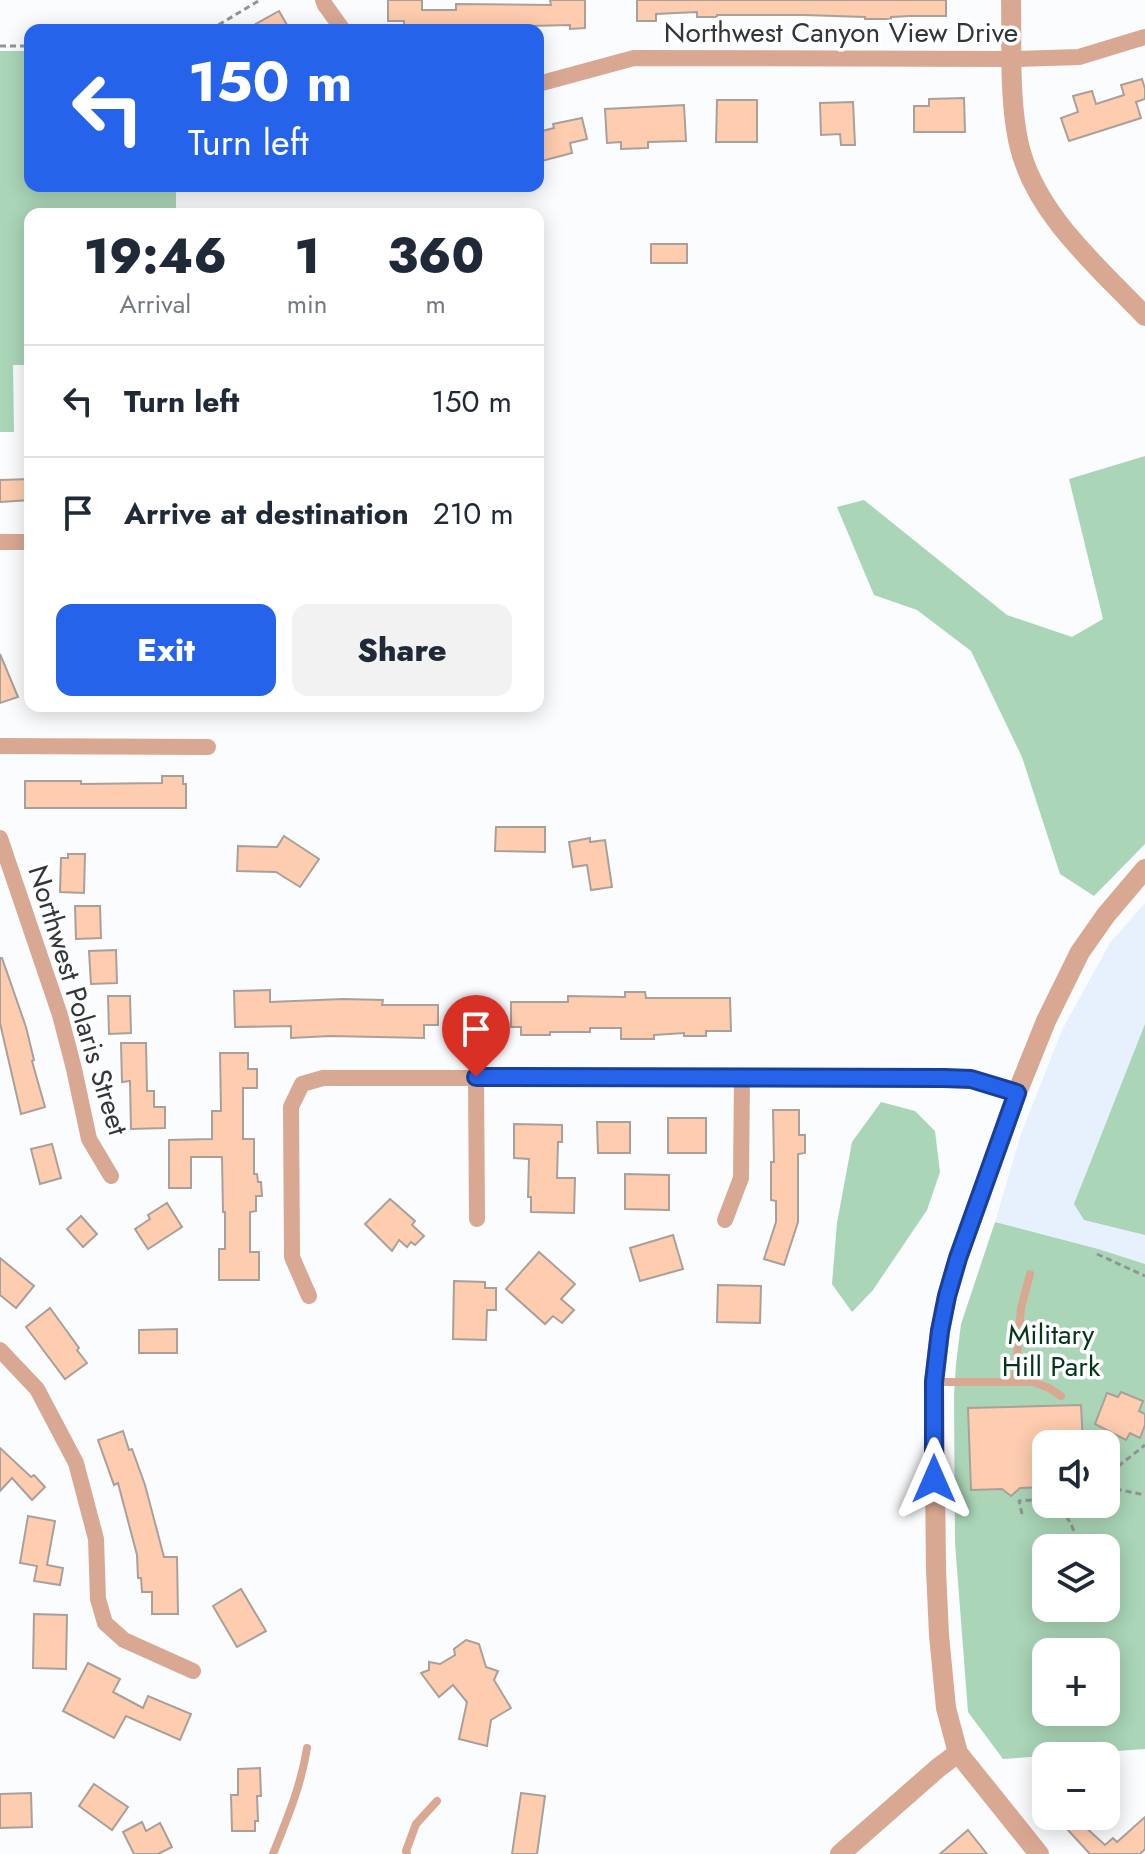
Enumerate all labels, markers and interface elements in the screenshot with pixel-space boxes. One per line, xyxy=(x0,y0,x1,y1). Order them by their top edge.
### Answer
street label: Northwest Canyon View Drive xyxy=(664,12,1018,53)
text: 150 m xyxy=(188,41,352,122)
icon: left xyxy=(56,56,160,160)
text: Turn left xyxy=(188,116,309,168)
text: 19:46 xyxy=(84,222,227,291)
text: 1 xyxy=(294,222,320,291)
text: 360 xyxy=(387,222,484,291)
text: Arrival xyxy=(120,285,191,323)
text: min xyxy=(287,285,327,323)
text: m xyxy=(426,285,446,323)
icon: left xyxy=(56,379,100,423)
text: Turn left xyxy=(124,380,239,423)
text: 150 m xyxy=(431,380,512,423)
icon: arrive xyxy=(56,491,100,535)
text: Arrive at destination xyxy=(124,492,409,535)
text: 210 m xyxy=(433,492,514,535)
button: Exit xyxy=(56,604,276,696)
button: Share xyxy=(292,604,512,696)
street label: Northwest Polaris Street xyxy=(17,860,139,1140)
pin xyxy=(442,995,510,1077)
icon: arrive xyxy=(454,1007,498,1051)
park label: Military Hill Park xyxy=(1002,1314,1101,1387)
map controls xyxy=(1032,1430,1120,1830)
button: sound xyxy=(1032,1430,1120,1518)
position arrow xyxy=(892,1437,976,1521)
button: layers xyxy=(1032,1534,1120,1622)
button: + xyxy=(1032,1638,1120,1726)
button: − xyxy=(1032,1742,1120,1830)

